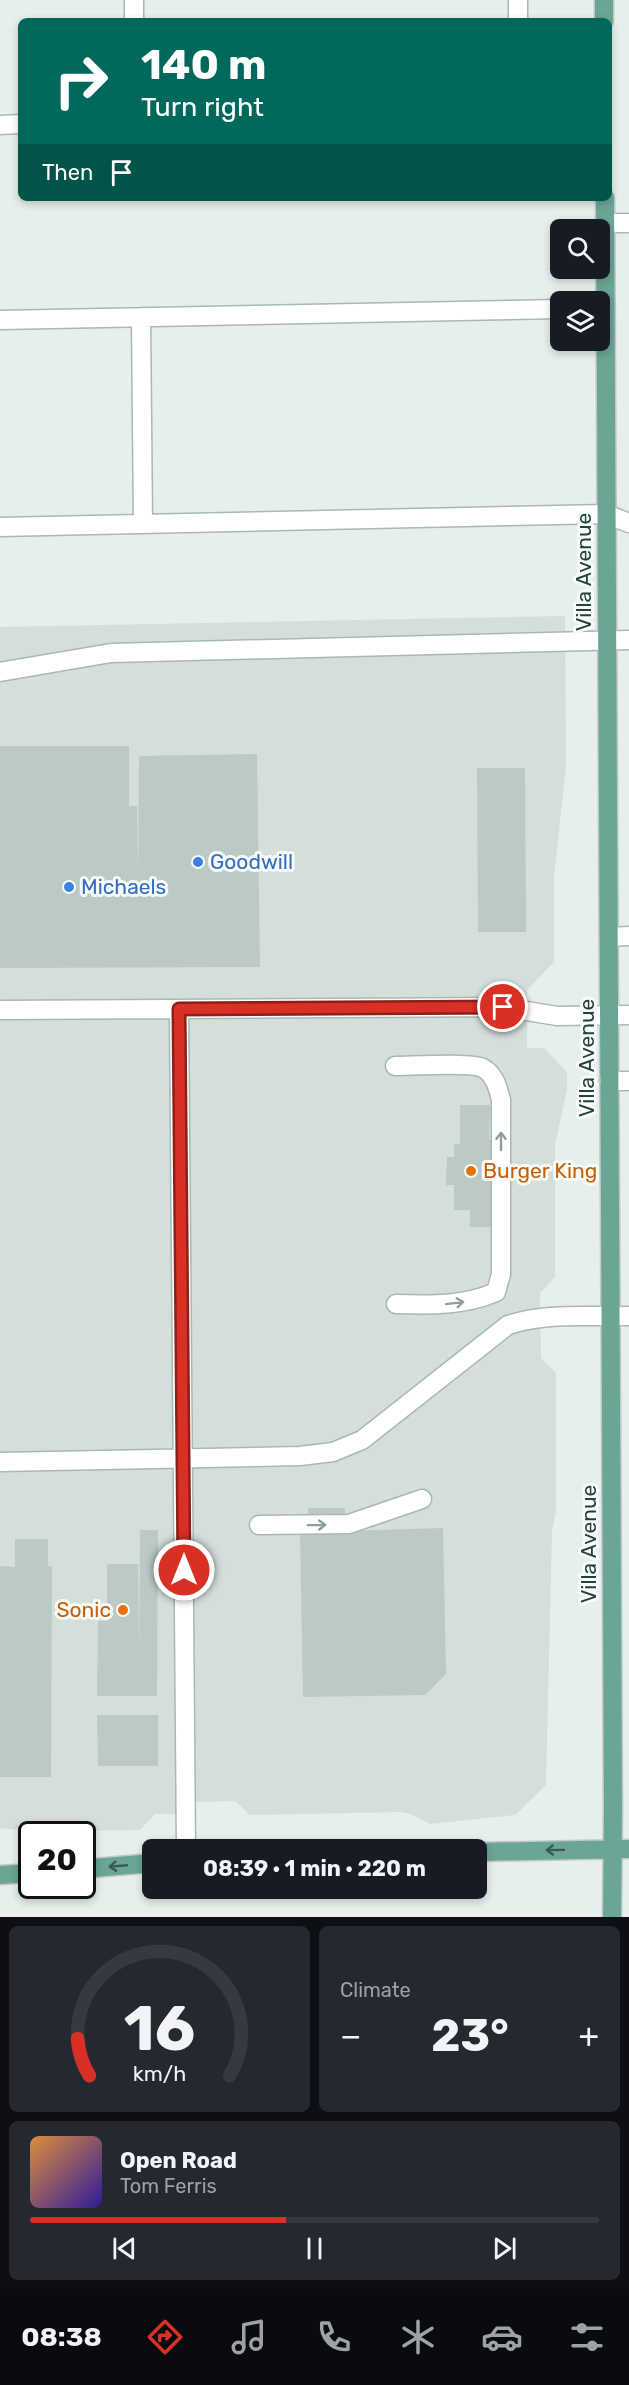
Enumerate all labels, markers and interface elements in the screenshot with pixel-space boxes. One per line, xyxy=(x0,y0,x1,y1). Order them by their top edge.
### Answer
text: 140 m xyxy=(141,40,267,90)
icon: right xyxy=(42,42,120,120)
text: Turn right xyxy=(141,91,264,123)
icon: arrive xyxy=(105,156,138,189)
text: Then xyxy=(42,159,93,186)
map controls xyxy=(550,219,610,351)
button: search xyxy=(550,219,610,279)
button: layers xyxy=(550,291,610,351)
street label: Villa Avenue xyxy=(571,513,596,631)
place label: Goodwill xyxy=(210,849,293,874)
marker: Goodwill xyxy=(191,855,205,869)
place label: Michaels xyxy=(81,874,166,899)
marker: Michaels xyxy=(62,880,76,894)
pin xyxy=(477,981,528,1032)
icon: arrive xyxy=(486,990,519,1023)
street label: Villa Avenue xyxy=(574,999,599,1117)
one-way arrow xyxy=(495,1131,507,1151)
place label: Burger King xyxy=(483,1158,597,1183)
marker: Burger King xyxy=(464,1164,478,1178)
one-way arrow xyxy=(444,1297,464,1308)
street label: Villa Avenue xyxy=(576,1485,601,1603)
one-way arrow xyxy=(307,1519,327,1530)
position arrow xyxy=(152,1538,216,1602)
place label: Sonic xyxy=(56,1597,111,1622)
marker: Sonic xyxy=(116,1603,130,1617)
speed limit sign: 20 xyxy=(18,1821,96,1899)
one-way arrow xyxy=(545,1844,565,1856)
text: 08:39 · 1 min · 220 m xyxy=(203,1855,426,1882)
one-way arrow xyxy=(108,1861,128,1872)
text: Climate xyxy=(340,1978,411,2002)
text: 16 xyxy=(124,1992,195,2066)
text: 23° xyxy=(431,2009,509,2062)
text: − xyxy=(340,2016,361,2055)
text: + xyxy=(578,2016,599,2055)
text: km/h xyxy=(133,2061,186,2086)
text: Open Road xyxy=(120,2147,237,2174)
text: Tom Ferris xyxy=(120,2174,217,2198)
icon: previous xyxy=(108,2232,141,2265)
icon: pause xyxy=(298,2232,331,2265)
icon: next xyxy=(488,2232,521,2265)
icon: directions xyxy=(144,2316,186,2358)
icon: music xyxy=(228,2316,270,2358)
icon: phone xyxy=(313,2316,355,2358)
icon: climate xyxy=(397,2316,439,2358)
icon: car xyxy=(481,2316,523,2358)
icon: filters xyxy=(566,2316,608,2358)
text: 08:38 xyxy=(21,2321,102,2353)

